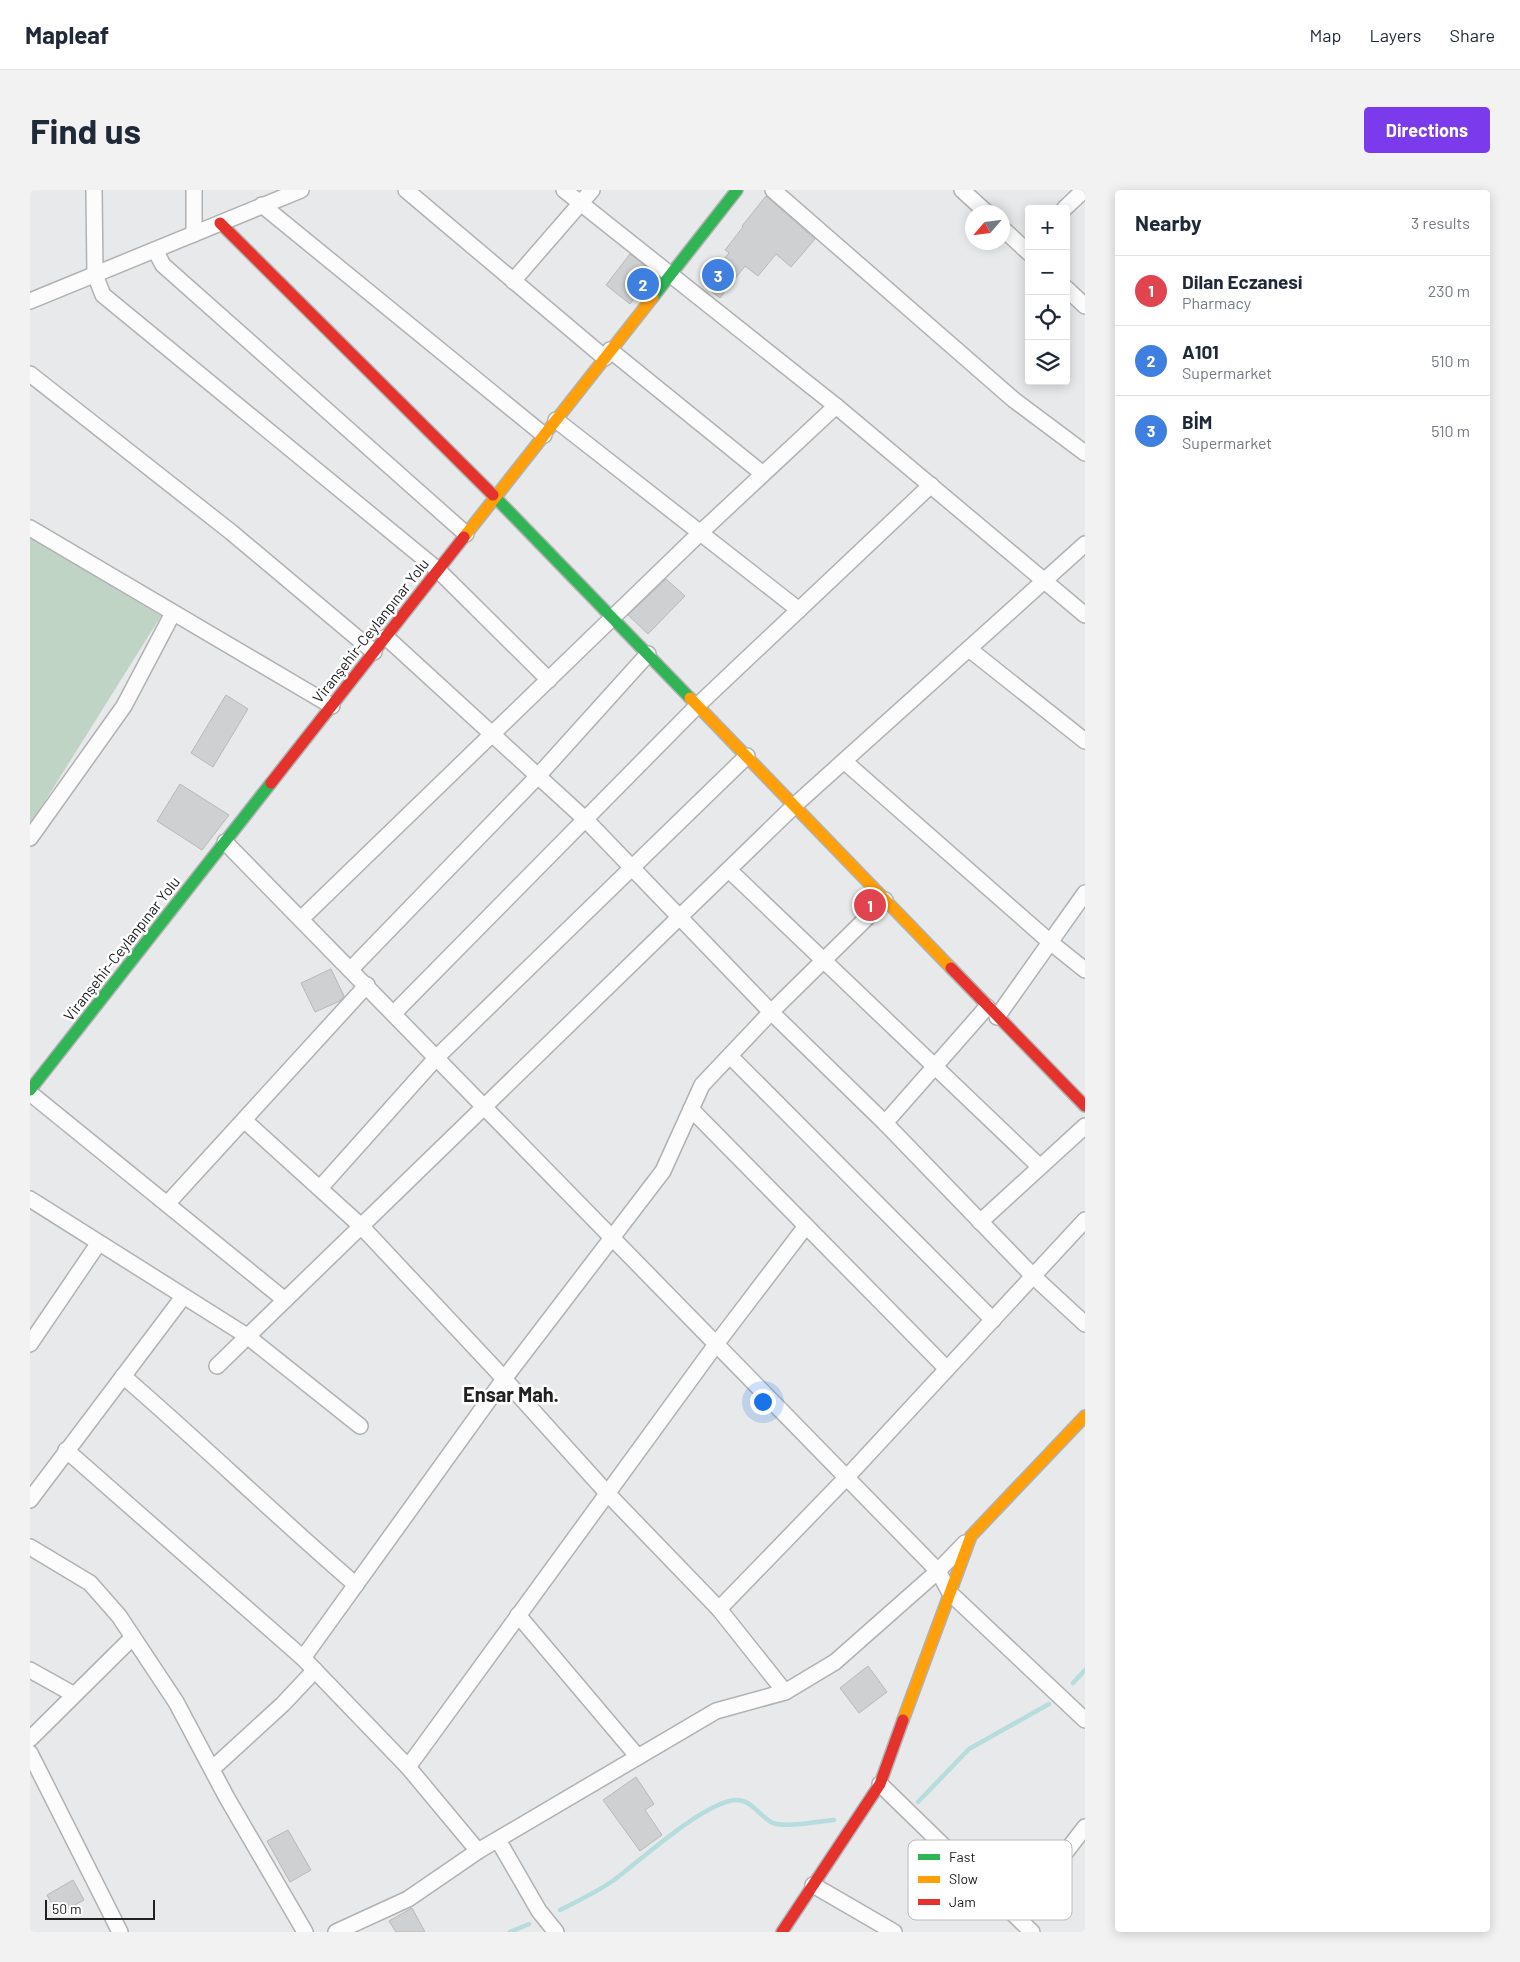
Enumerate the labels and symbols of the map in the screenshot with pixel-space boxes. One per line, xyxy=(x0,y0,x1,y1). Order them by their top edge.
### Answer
north arrow xyxy=(965,205,1010,250)
pin: 3 xyxy=(702,256,734,294)
pin: 2 xyxy=(627,265,659,303)
street label: Viranşehir-Ceylanpınar Yolu xyxy=(308,555,432,706)
street label: Viranşehir-Ceylanpınar Yolu xyxy=(59,873,183,1024)
pin: 1 xyxy=(854,886,886,924)
district label: Ensar Mah. xyxy=(463,1382,559,1406)
your location xyxy=(750,1389,776,1415)
legend xyxy=(908,1840,1072,1920)
text: Fast xyxy=(949,1848,975,1865)
text: Slow xyxy=(949,1870,978,1887)
text: Jam xyxy=(949,1893,976,1910)
scale bar xyxy=(45,1897,155,1920)

